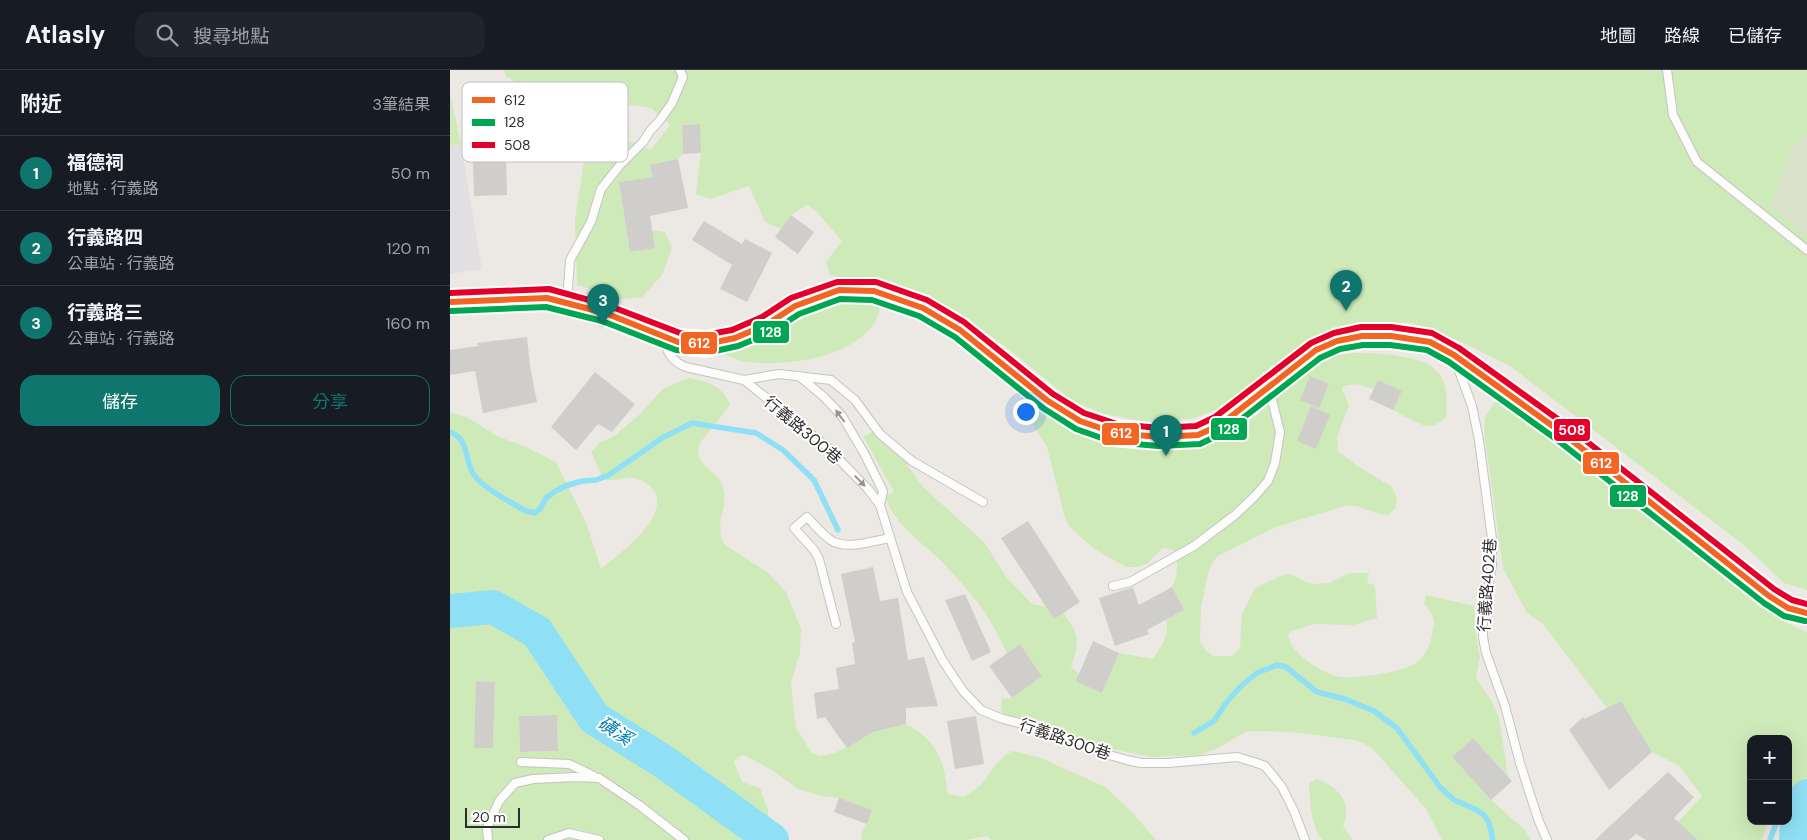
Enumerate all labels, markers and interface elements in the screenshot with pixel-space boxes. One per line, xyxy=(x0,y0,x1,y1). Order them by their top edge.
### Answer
search box xyxy=(135,12,485,57)
text: Atlasly xyxy=(25,19,105,50)
icon: search xyxy=(153,21,181,49)
text: 搜尋地點 xyxy=(193,24,269,49)
text: 地圖 xyxy=(1600,24,1636,48)
text: 路線 xyxy=(1664,24,1700,48)
text: 已儲存 xyxy=(1728,24,1782,48)
legend xyxy=(462,82,628,162)
text: 附近 xyxy=(20,90,62,118)
text: 612 xyxy=(504,91,525,109)
text: 3筆結果 xyxy=(373,94,430,115)
text: 128 xyxy=(504,113,525,131)
text: 508 xyxy=(504,136,531,154)
text: 福德祠 xyxy=(67,150,124,175)
text: 1 xyxy=(33,163,39,184)
text: 50 m xyxy=(391,163,430,184)
text: 地點 · 行義路 xyxy=(67,178,159,199)
text: 行義路四 xyxy=(67,225,143,250)
text: 2 xyxy=(31,238,41,259)
text: 120 m xyxy=(386,238,430,259)
text: 公車站 · 行義路 xyxy=(67,253,175,274)
pin: 2 xyxy=(1330,270,1362,311)
pin: 3 xyxy=(587,284,619,325)
text: 行義路三 xyxy=(67,300,143,325)
text: 3 xyxy=(31,313,41,334)
text: 160 m xyxy=(386,313,430,334)
line badge: 128 xyxy=(752,320,790,344)
text: 128 xyxy=(760,323,782,341)
text: 公車站 · 行義路 xyxy=(67,328,175,349)
line badge: 612 xyxy=(680,331,718,355)
text: 612 xyxy=(688,334,710,352)
button: 儲存 xyxy=(20,375,220,426)
button: 分享 xyxy=(230,375,430,426)
street label: 行義路300巷 xyxy=(760,391,846,469)
your location xyxy=(1013,399,1039,425)
one-way arrow xyxy=(835,410,846,423)
pin: 1 xyxy=(1150,415,1182,456)
line badge: 128 xyxy=(1210,417,1248,441)
line badge: 508 xyxy=(1553,418,1591,442)
text: 128 xyxy=(1218,420,1240,438)
text: 508 xyxy=(1558,421,1586,439)
line badge: 612 xyxy=(1101,422,1140,446)
text: 612 xyxy=(1110,424,1132,442)
line badge: 612 xyxy=(1582,451,1620,475)
text: 612 xyxy=(1590,454,1612,472)
one-way arrow xyxy=(854,474,866,486)
line badge: 128 xyxy=(1609,484,1647,508)
text: 128 xyxy=(1617,487,1639,505)
street label: 行義路402巷 xyxy=(1473,538,1501,632)
water label: 磺溪 xyxy=(593,711,639,753)
street label: 行義路300巷 xyxy=(1016,714,1114,764)
map controls xyxy=(1747,735,1792,825)
button: + xyxy=(1747,735,1792,780)
button: − xyxy=(1747,780,1792,825)
scale bar xyxy=(465,805,520,828)
text: 20 m xyxy=(472,808,506,826)

